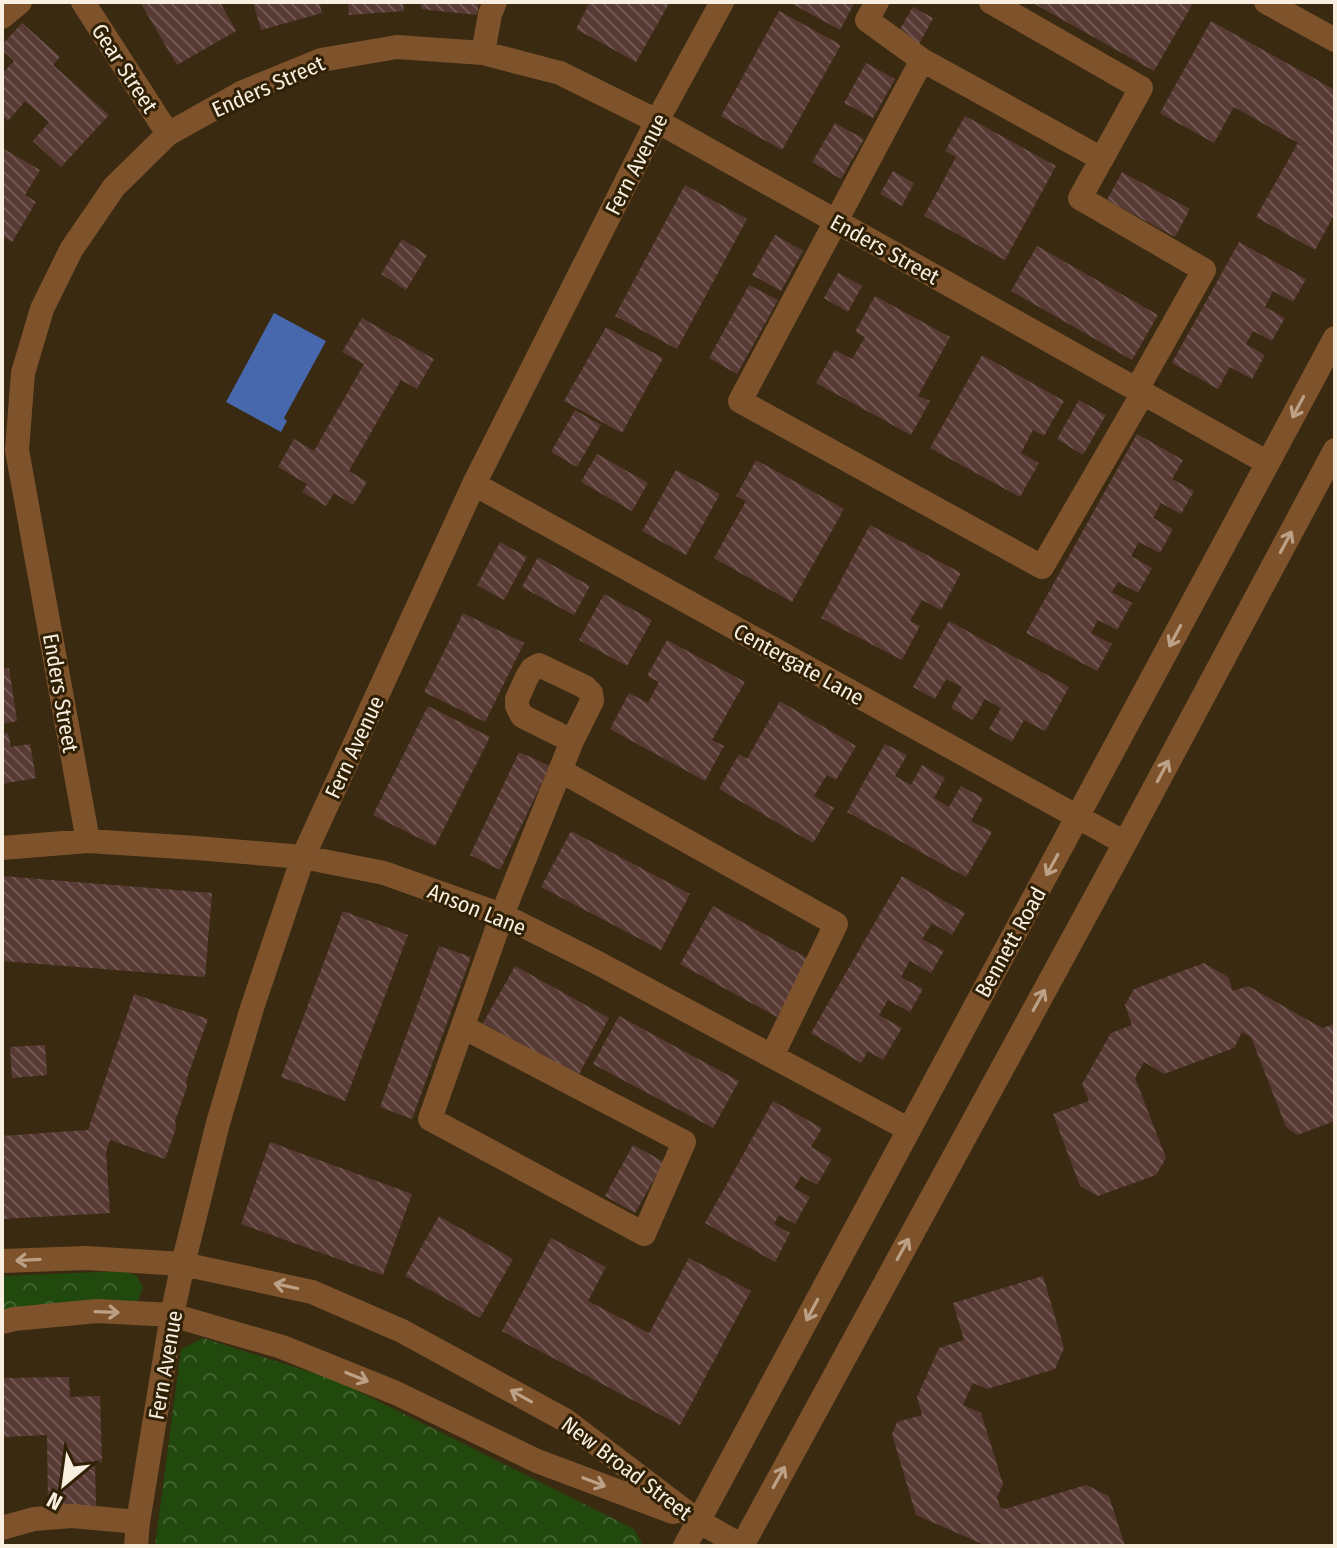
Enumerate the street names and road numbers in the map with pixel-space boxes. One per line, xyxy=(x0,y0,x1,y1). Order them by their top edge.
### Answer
street label: Gear Street xyxy=(86,19,164,119)
street label: Enders Street xyxy=(208,49,329,123)
street label: Fern Avenue xyxy=(599,109,674,219)
street label: Enders Street xyxy=(826,208,945,291)
street label: Centergate Lane xyxy=(729,618,869,711)
street label: Enders Street xyxy=(37,631,84,755)
street label: Fern Avenue xyxy=(319,692,390,803)
street label: Anson Lane xyxy=(424,878,530,941)
street label: Bennett Road xyxy=(969,882,1052,1002)
street label: Fern Avenue xyxy=(143,1308,188,1422)
street label: New Broad Street xyxy=(556,1411,698,1527)

